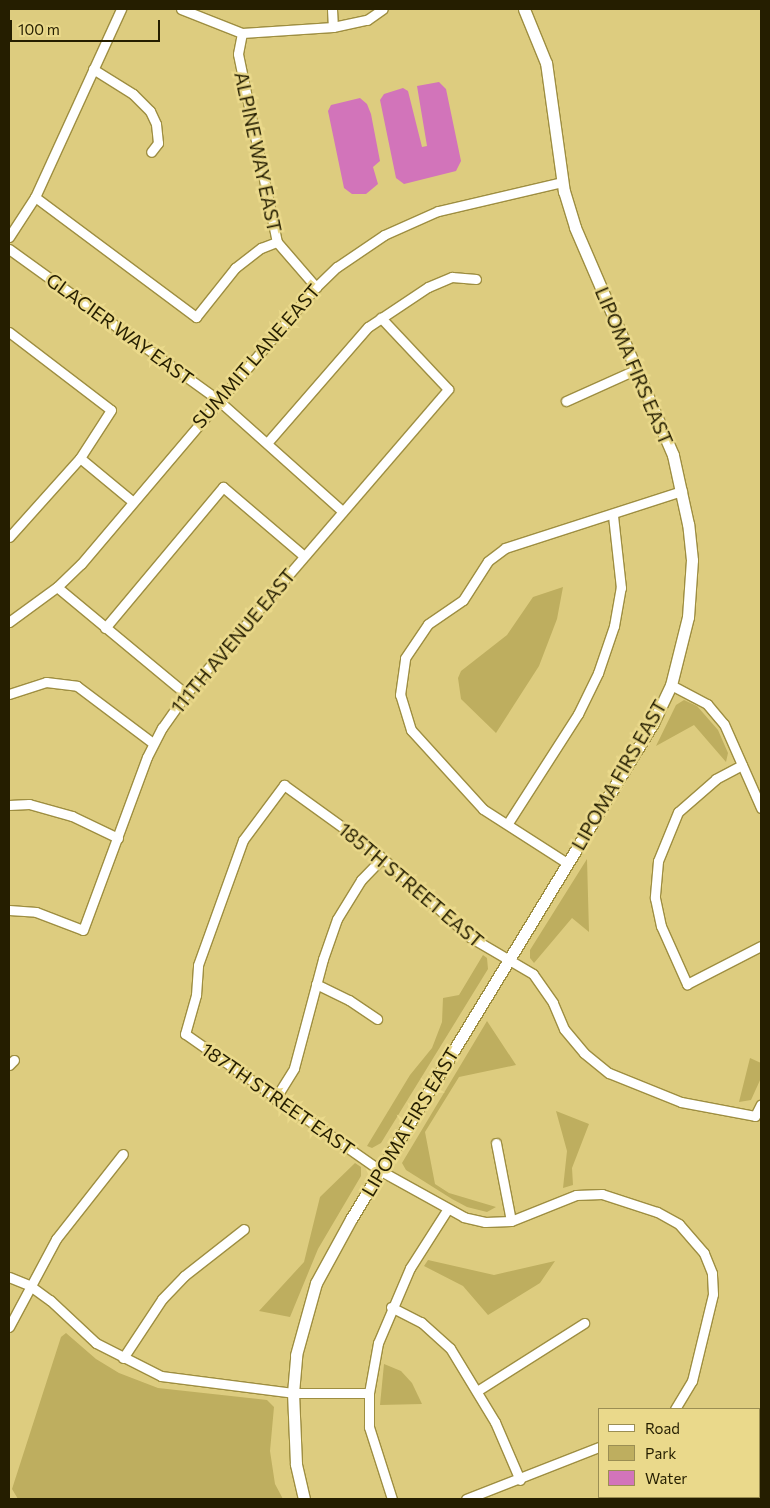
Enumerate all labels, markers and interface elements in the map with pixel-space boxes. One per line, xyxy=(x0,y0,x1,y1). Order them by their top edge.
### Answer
scale bar xyxy=(12,10,162,42)
text: 100 m xyxy=(18,20,60,38)
street label: ALPINE WAY EAST xyxy=(230,70,286,234)
street label: GLACIER WAY EAST xyxy=(42,268,198,390)
street label: SUMMIT LANE EAST xyxy=(187,279,325,433)
street label: LIPOMA FIRS EAST xyxy=(590,284,678,448)
street label: 111TH AVENUE EAST xyxy=(166,564,300,718)
street label: LIPOMA FIRS EAST xyxy=(567,696,671,854)
street label: 185TH STREET EAST xyxy=(334,818,488,952)
street label: 187TH STREET EAST xyxy=(197,1038,359,1160)
street label: LIPOMA FIRS EAST xyxy=(357,1044,463,1200)
legend xyxy=(598,1408,760,1498)
text: Road xyxy=(645,1419,680,1437)
text: Park xyxy=(645,1444,676,1462)
text: Water xyxy=(645,1469,687,1487)

